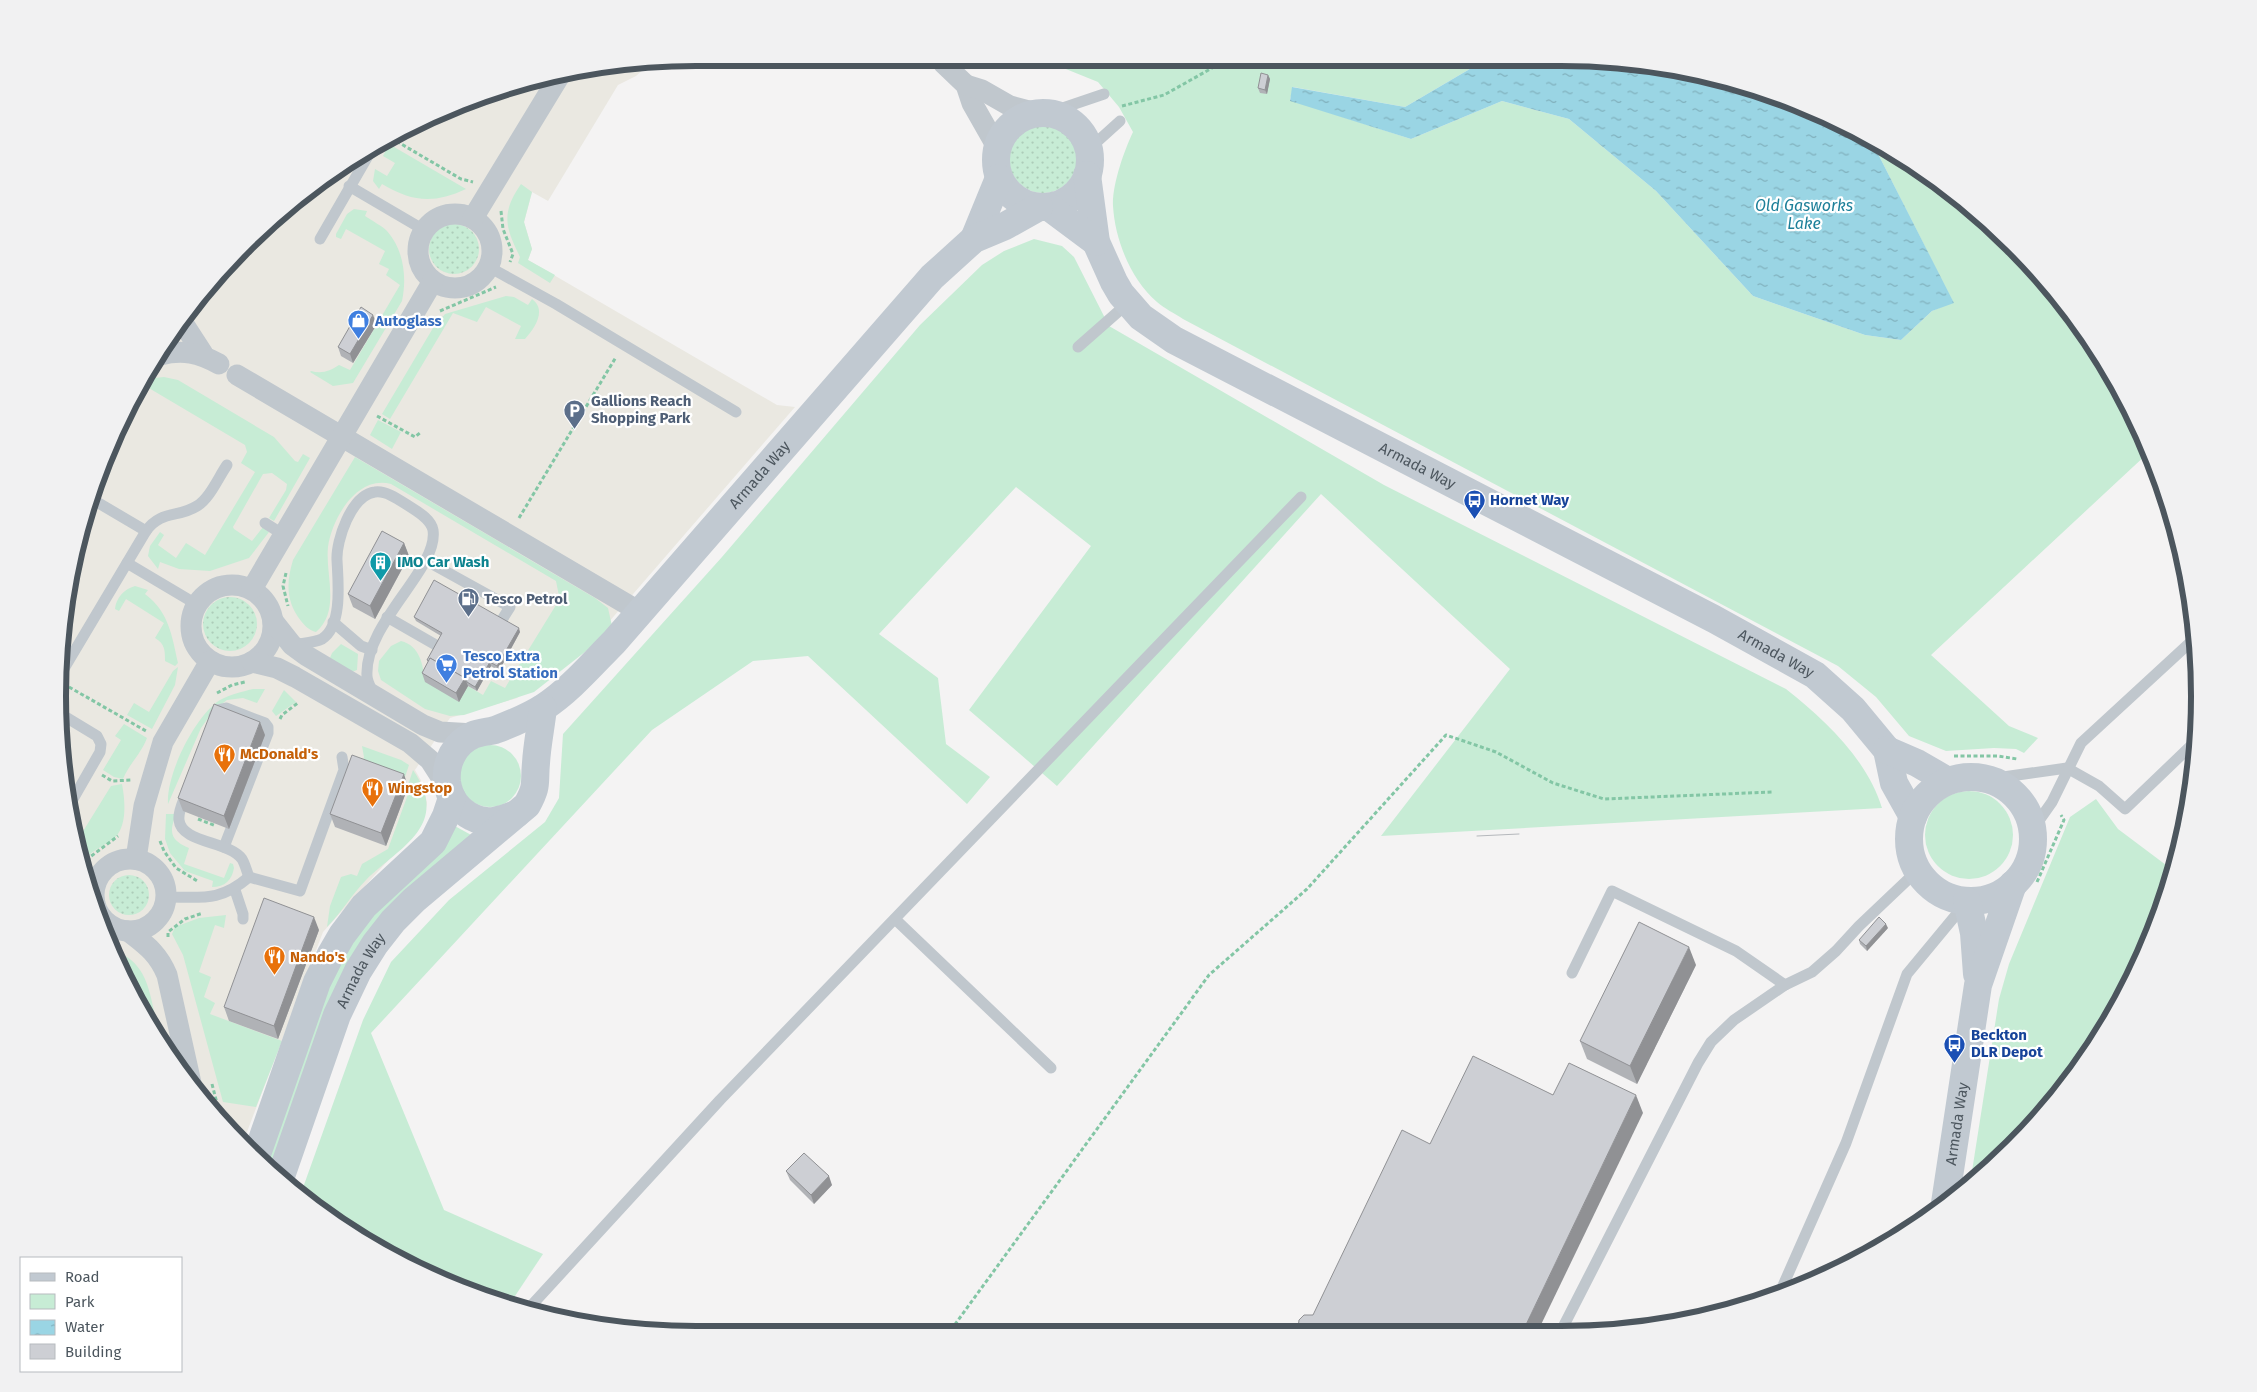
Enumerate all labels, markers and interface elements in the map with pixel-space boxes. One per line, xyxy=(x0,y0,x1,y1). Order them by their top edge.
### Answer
water label: Old Gasworks Lake xyxy=(1755,196,1853,233)
shop icon: Autoglass xyxy=(347,309,371,340)
place label: Autoglass xyxy=(374,312,442,330)
place label: Gallions Reach Shopping Park xyxy=(591,392,691,427)
parking icon: Gallions Reach Shopping Park xyxy=(563,398,587,429)
street label: Armada Way xyxy=(725,437,794,512)
street label: Armada Way xyxy=(1376,439,1459,493)
bus stop icon: Hornet Way xyxy=(1462,488,1486,519)
place label: Hornet Way xyxy=(1490,491,1569,509)
building icon: IMO Car Wash xyxy=(369,550,393,581)
place label: IMO Car Wash xyxy=(397,553,489,571)
fuel station icon: Tesco Petrol xyxy=(456,587,480,618)
place label: Tesco Petrol xyxy=(484,590,568,608)
street label: Armada Way xyxy=(1735,625,1818,682)
place label: Tesco Extra Petrol Station xyxy=(463,647,558,682)
supermarket icon: Tesco Extra Petrol Station xyxy=(435,653,459,684)
restaurant icon: McDonald's xyxy=(212,742,236,773)
place label: McDonald's xyxy=(240,745,318,763)
restaurant icon: Wingstop xyxy=(360,776,384,807)
place label: Wingstop xyxy=(388,779,452,797)
street label: Armada Way xyxy=(333,929,390,1011)
restaurant icon: Nando's xyxy=(262,945,286,976)
place label: Nando's xyxy=(290,948,345,966)
place label: Beckton DLR Depot xyxy=(1971,1026,2043,1061)
bus stop icon: Beckton DLR Depot xyxy=(1943,1032,1967,1063)
street label: Armada Way xyxy=(1942,1080,1972,1167)
legend xyxy=(20,1257,182,1372)
text: Road xyxy=(65,1268,100,1286)
text: Park xyxy=(65,1293,95,1311)
text: Water xyxy=(65,1318,104,1336)
text: Building xyxy=(65,1343,121,1361)

